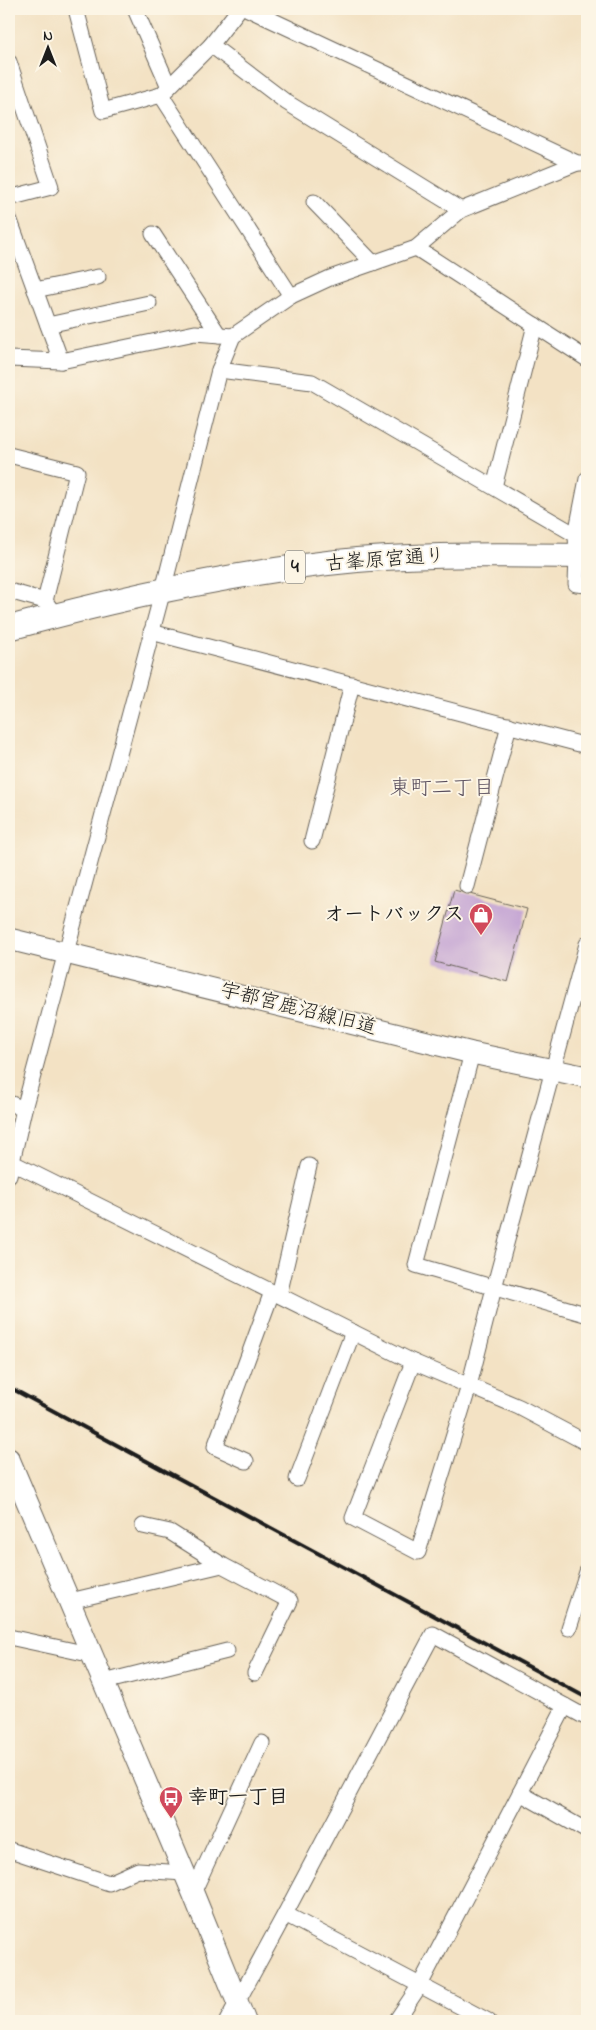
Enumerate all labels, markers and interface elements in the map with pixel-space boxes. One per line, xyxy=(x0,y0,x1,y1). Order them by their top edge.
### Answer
north arrow xyxy=(22,22,72,72)
text: N xyxy=(43,26,53,47)
street label: 古峯原宮通り xyxy=(324,542,446,580)
road number: 4 xyxy=(285,550,305,584)
district label: 東町二丁目 xyxy=(390,774,495,804)
place label: オートバックス xyxy=(324,901,464,930)
shop icon: オートバックス xyxy=(468,902,494,936)
street label: 宇都宮鹿沼線旧道 xyxy=(217,977,379,1043)
place label: 幸町一丁目 xyxy=(188,1784,288,1813)
bus stop icon: 幸町一丁目 xyxy=(158,1785,184,1819)

